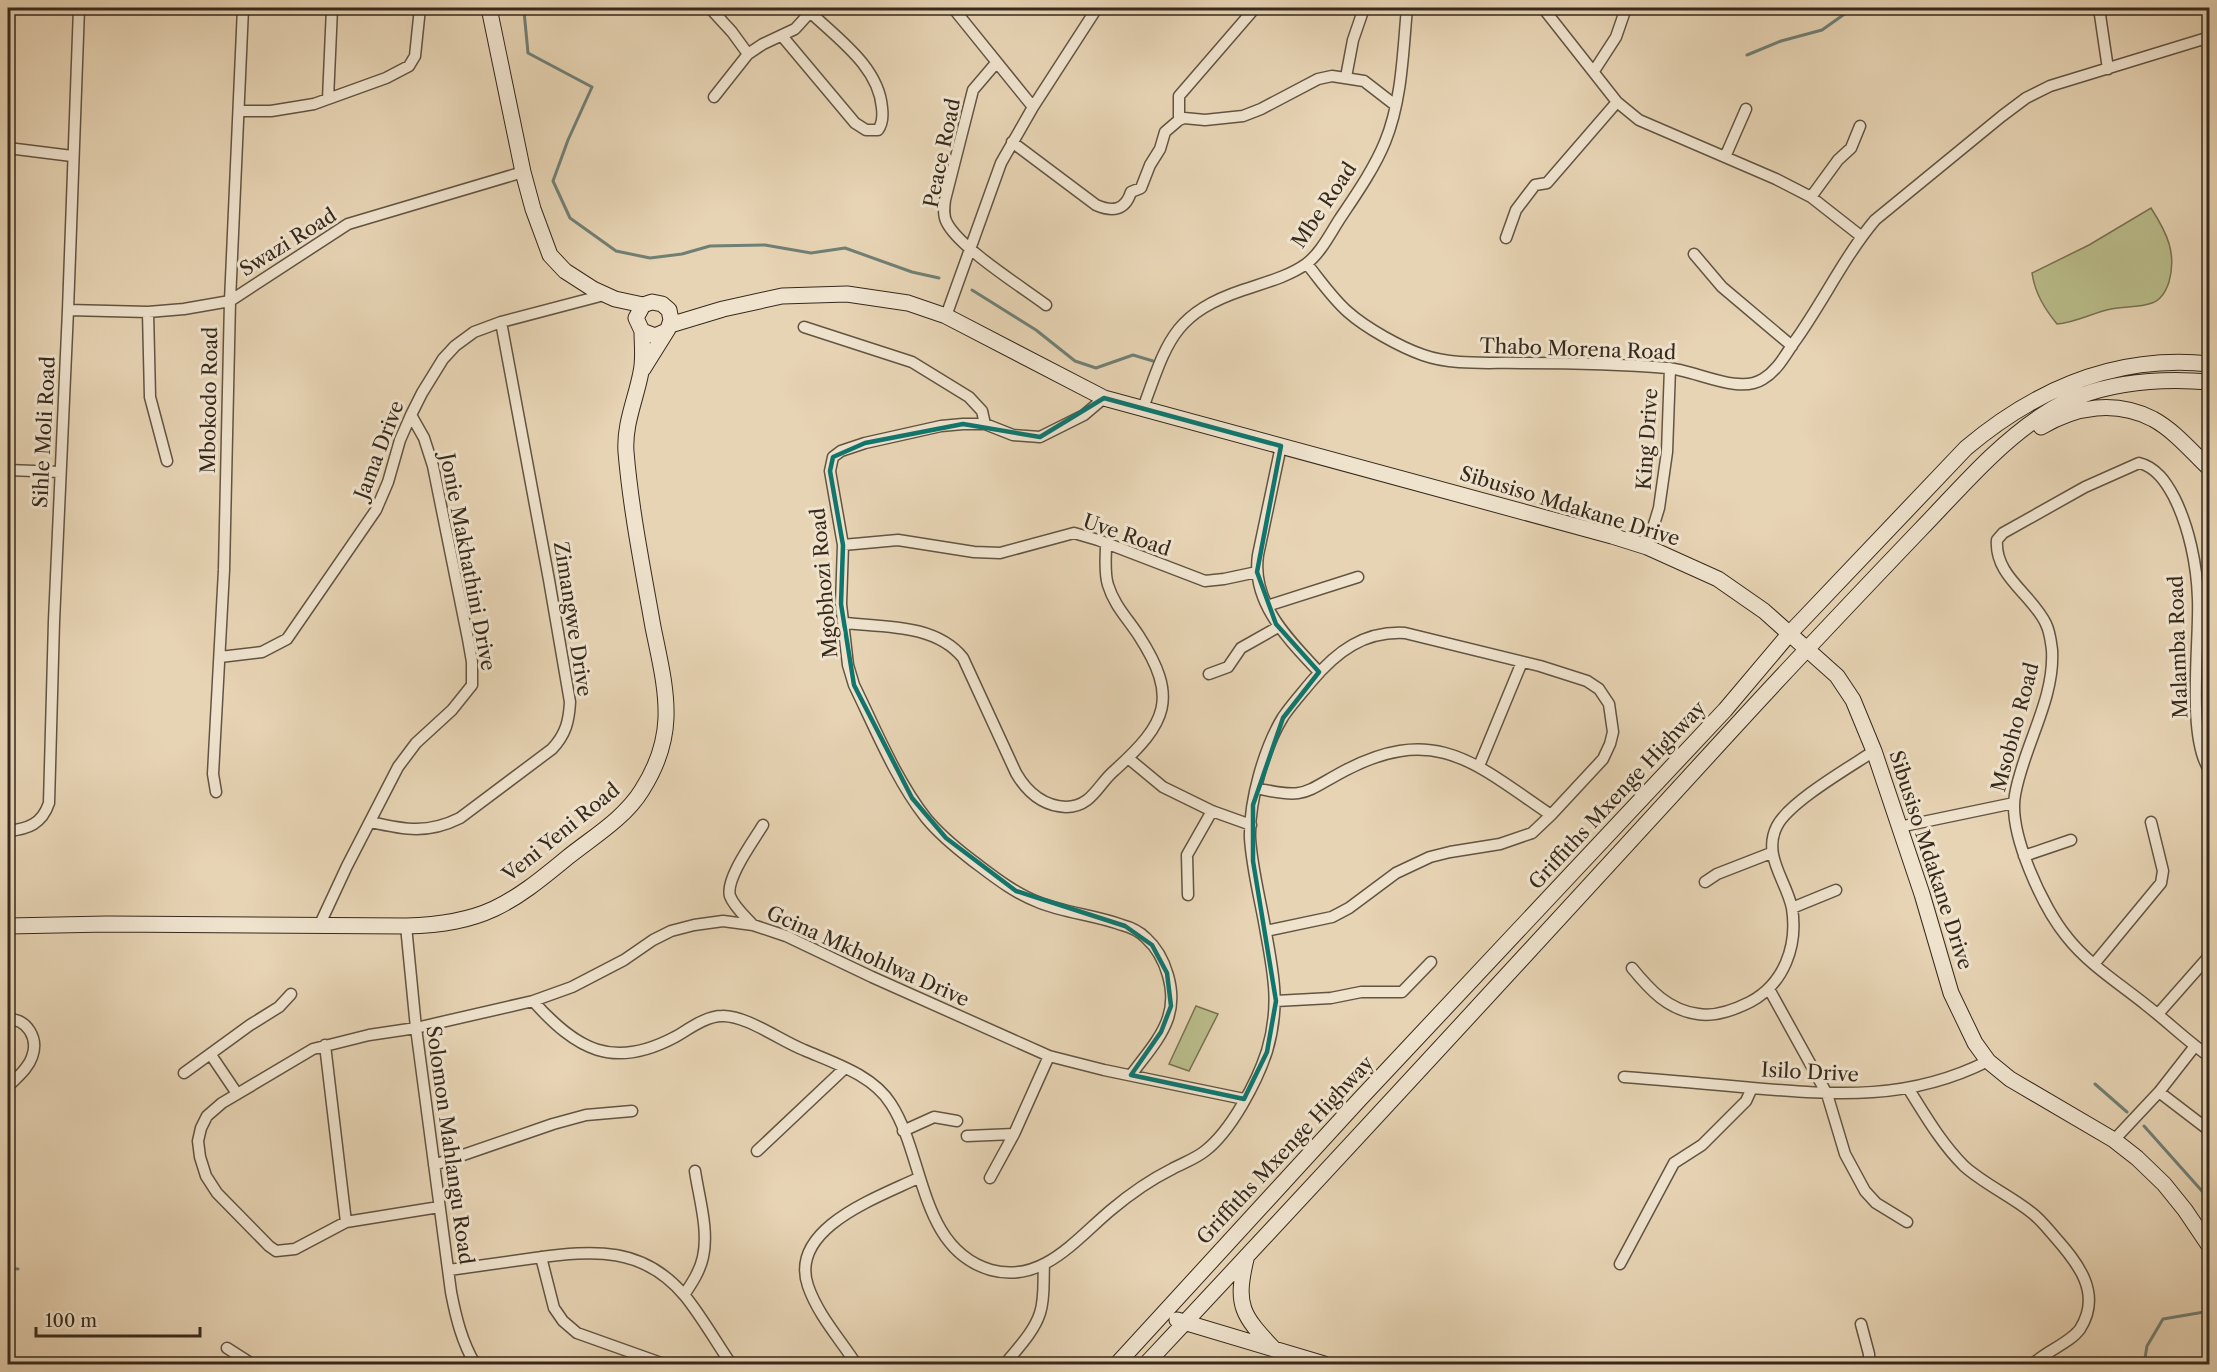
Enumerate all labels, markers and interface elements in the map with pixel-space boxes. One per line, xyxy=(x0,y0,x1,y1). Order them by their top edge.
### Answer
street label: Peace Road xyxy=(919,96,965,210)
street label: Mbe Road xyxy=(1287,158,1361,252)
street label: Swazi Road xyxy=(235,203,341,281)
street label: Mbokodo Road xyxy=(196,326,222,474)
street label: Thabo Morena Road xyxy=(1479,334,1677,364)
street label: Sihle Moli Road xyxy=(28,356,60,508)
street label: King Drive xyxy=(1631,387,1663,491)
street label: Jama Drive xyxy=(348,397,409,505)
street label: Jonie Makhathini Drive xyxy=(435,448,501,673)
street label: Sibusiso Mdakane Drive xyxy=(1457,461,1683,551)
street label: Mgobhozi Road xyxy=(805,507,843,659)
street label: Uve Road xyxy=(1080,509,1174,561)
street label: Zimangwe Drive xyxy=(549,540,597,698)
street label: Malamba Road xyxy=(2164,575,2192,719)
street label: Msobho Road xyxy=(1986,660,2044,794)
street label: Griffiths Mxenge Highway xyxy=(1523,695,1711,894)
street label: Sibusiso Mdakane Drive xyxy=(1884,747,1978,973)
street label: Veni Yeni Road xyxy=(497,778,624,887)
street label: Gcina Mkhohlwa Drive xyxy=(763,900,973,1012)
street label: Solomon Mahlangu Road xyxy=(421,1024,479,1266)
street label: Griffiths Mxenge Highway xyxy=(1191,1050,1379,1249)
street label: Isilo Drive xyxy=(1761,1057,1859,1087)
scale bar xyxy=(36,1300,200,1338)
text: 100 m xyxy=(45,1310,97,1332)

